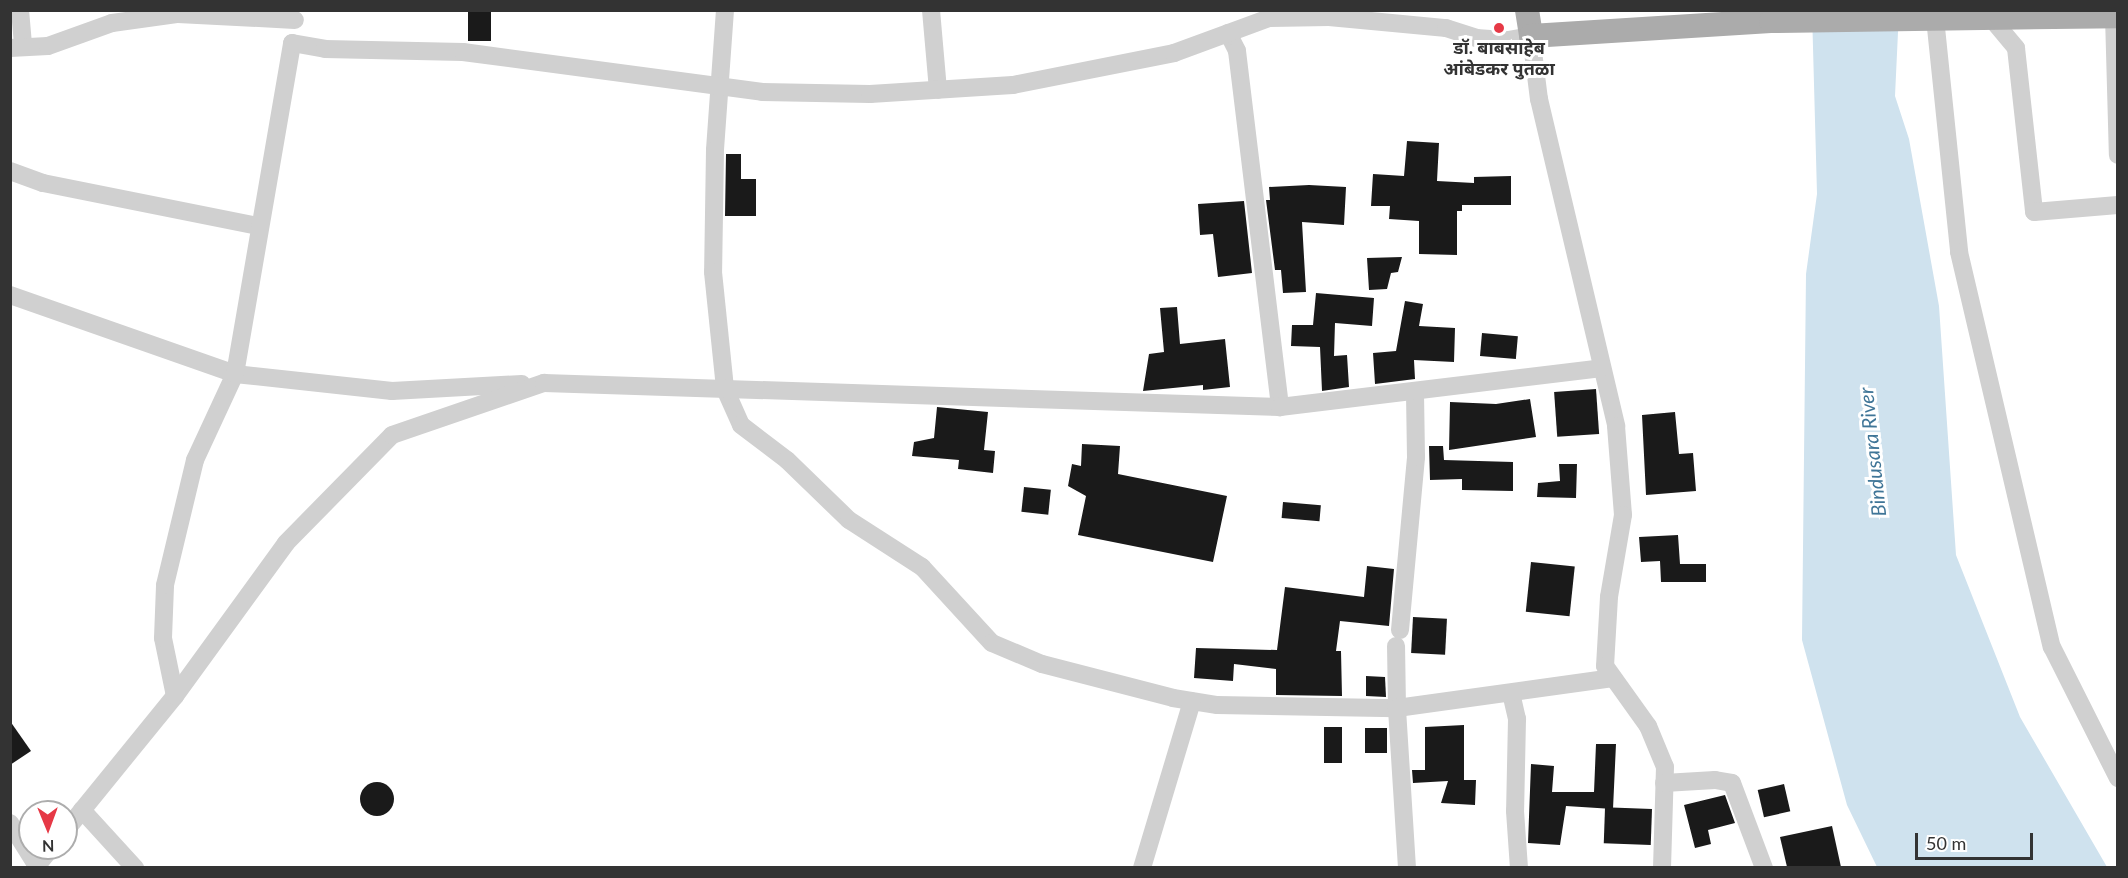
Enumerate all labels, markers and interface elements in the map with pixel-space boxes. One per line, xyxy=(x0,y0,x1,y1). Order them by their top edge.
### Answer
marker: डॉ. बाबसाहेब आंबेडकर पुतळा xyxy=(1492,21,1506,35)
place label: डॉ. बाबसाहेब आंबेडकर पुतळा xyxy=(1443,37,1555,80)
water label: Bindusara River xyxy=(1853,386,1891,518)
north arrow xyxy=(18,800,78,860)
scale bar xyxy=(1918,821,2036,859)
text: 50 m xyxy=(1926,832,1966,854)
text: N xyxy=(42,837,55,856)

